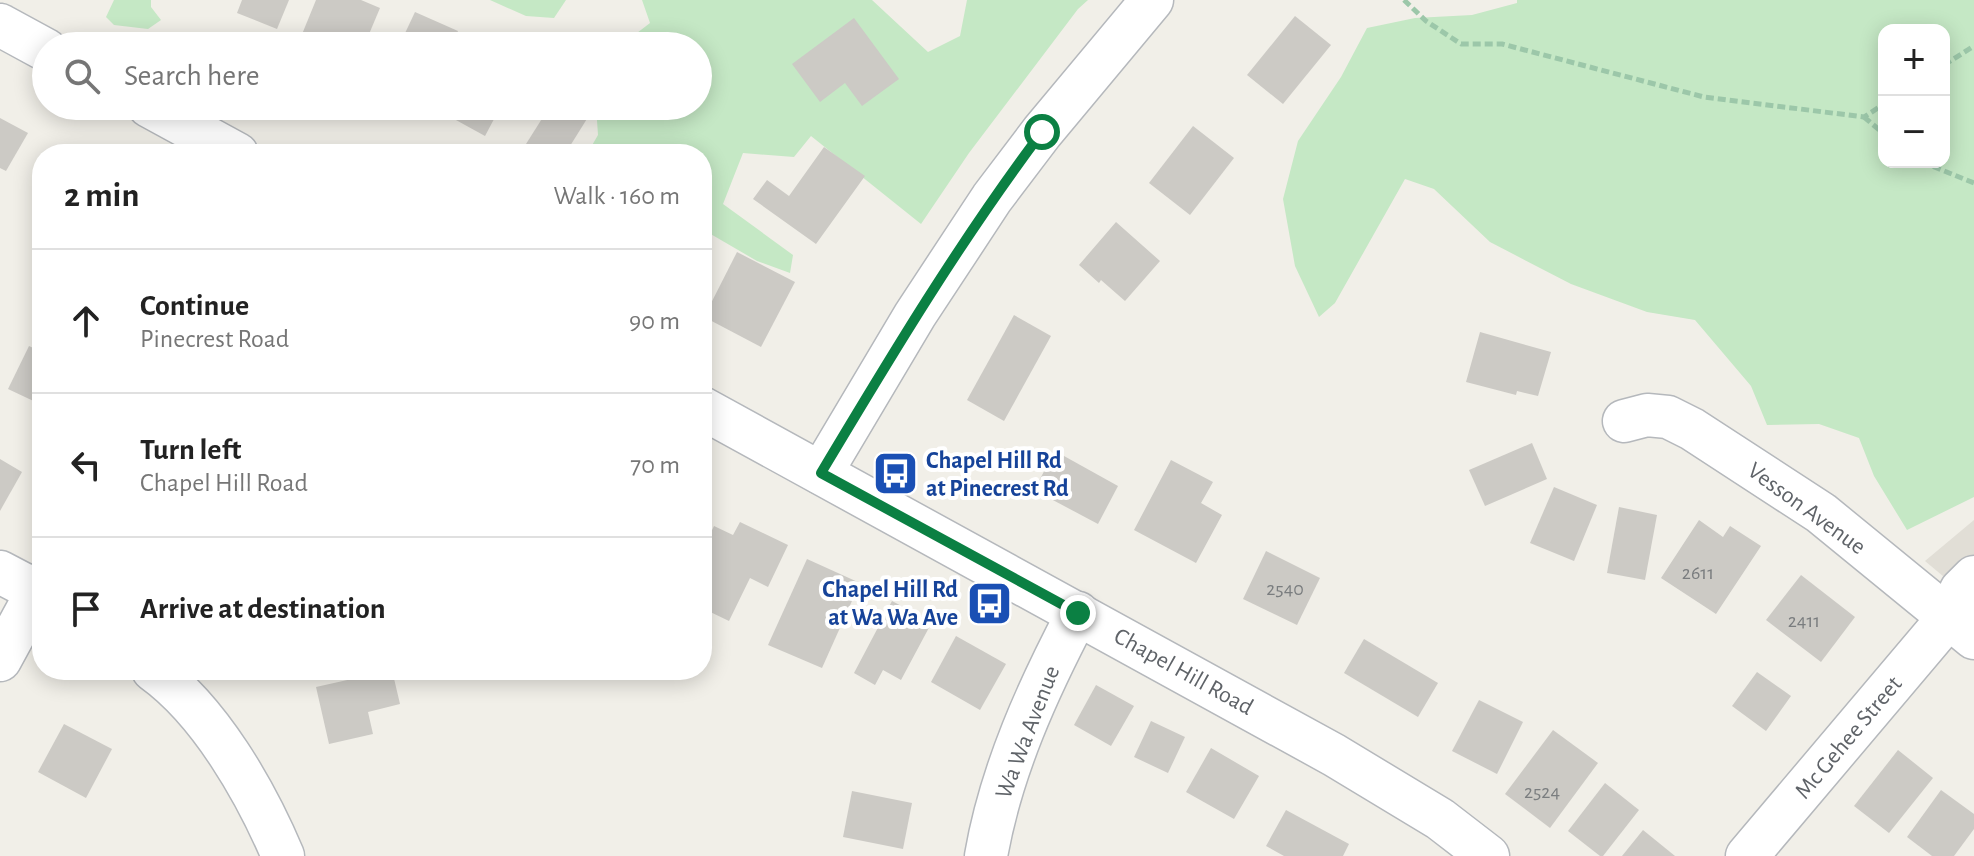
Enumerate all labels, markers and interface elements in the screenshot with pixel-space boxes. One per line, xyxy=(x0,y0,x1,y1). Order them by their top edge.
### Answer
map controls xyxy=(1878,24,1950,168)
button: + xyxy=(1878,24,1950,96)
search box xyxy=(32,32,712,120)
icon: search xyxy=(60,54,104,98)
text: Search here xyxy=(124,61,260,91)
button: − xyxy=(1878,96,1950,168)
route start xyxy=(1024,114,1060,150)
text: 2 min xyxy=(64,179,139,213)
text: Walk · 160 m xyxy=(553,183,680,209)
text: Continue xyxy=(140,291,249,321)
icon: ahead xyxy=(64,299,108,343)
text: 90 m xyxy=(629,308,680,334)
text: Pinecrest Road xyxy=(140,326,289,352)
text: Turn left xyxy=(140,435,241,465)
icon: left xyxy=(64,443,108,487)
place label: Chapel Hill Rd at Pinecrest Rd xyxy=(926,449,1069,501)
bus stop icon: Chapel Hill Rd at Pinecrest Rd xyxy=(871,450,919,498)
text: 70 m xyxy=(630,452,680,478)
street label: Vesson Avenue xyxy=(1743,458,1870,559)
text: Chapel Hill Road xyxy=(140,470,308,496)
house number: 2611 xyxy=(1682,563,1714,583)
place label: Chapel Hill Rd at Wa Wa Ave xyxy=(822,578,958,630)
bus stop icon: Chapel Hill Rd at Wa Wa Ave xyxy=(965,579,1013,627)
house number: 2540 xyxy=(1266,579,1304,599)
icon: arrive xyxy=(64,587,108,631)
text: Arrive at destination xyxy=(140,594,386,624)
route end xyxy=(1060,595,1096,631)
house number: 2411 xyxy=(1788,611,1820,631)
street label: Chapel Hill Road xyxy=(1110,624,1257,720)
street label: Wa Wa Avenue xyxy=(992,663,1064,802)
street label: Mc Gehee Street xyxy=(1791,672,1907,803)
house number: 2524 xyxy=(1524,782,1560,802)

